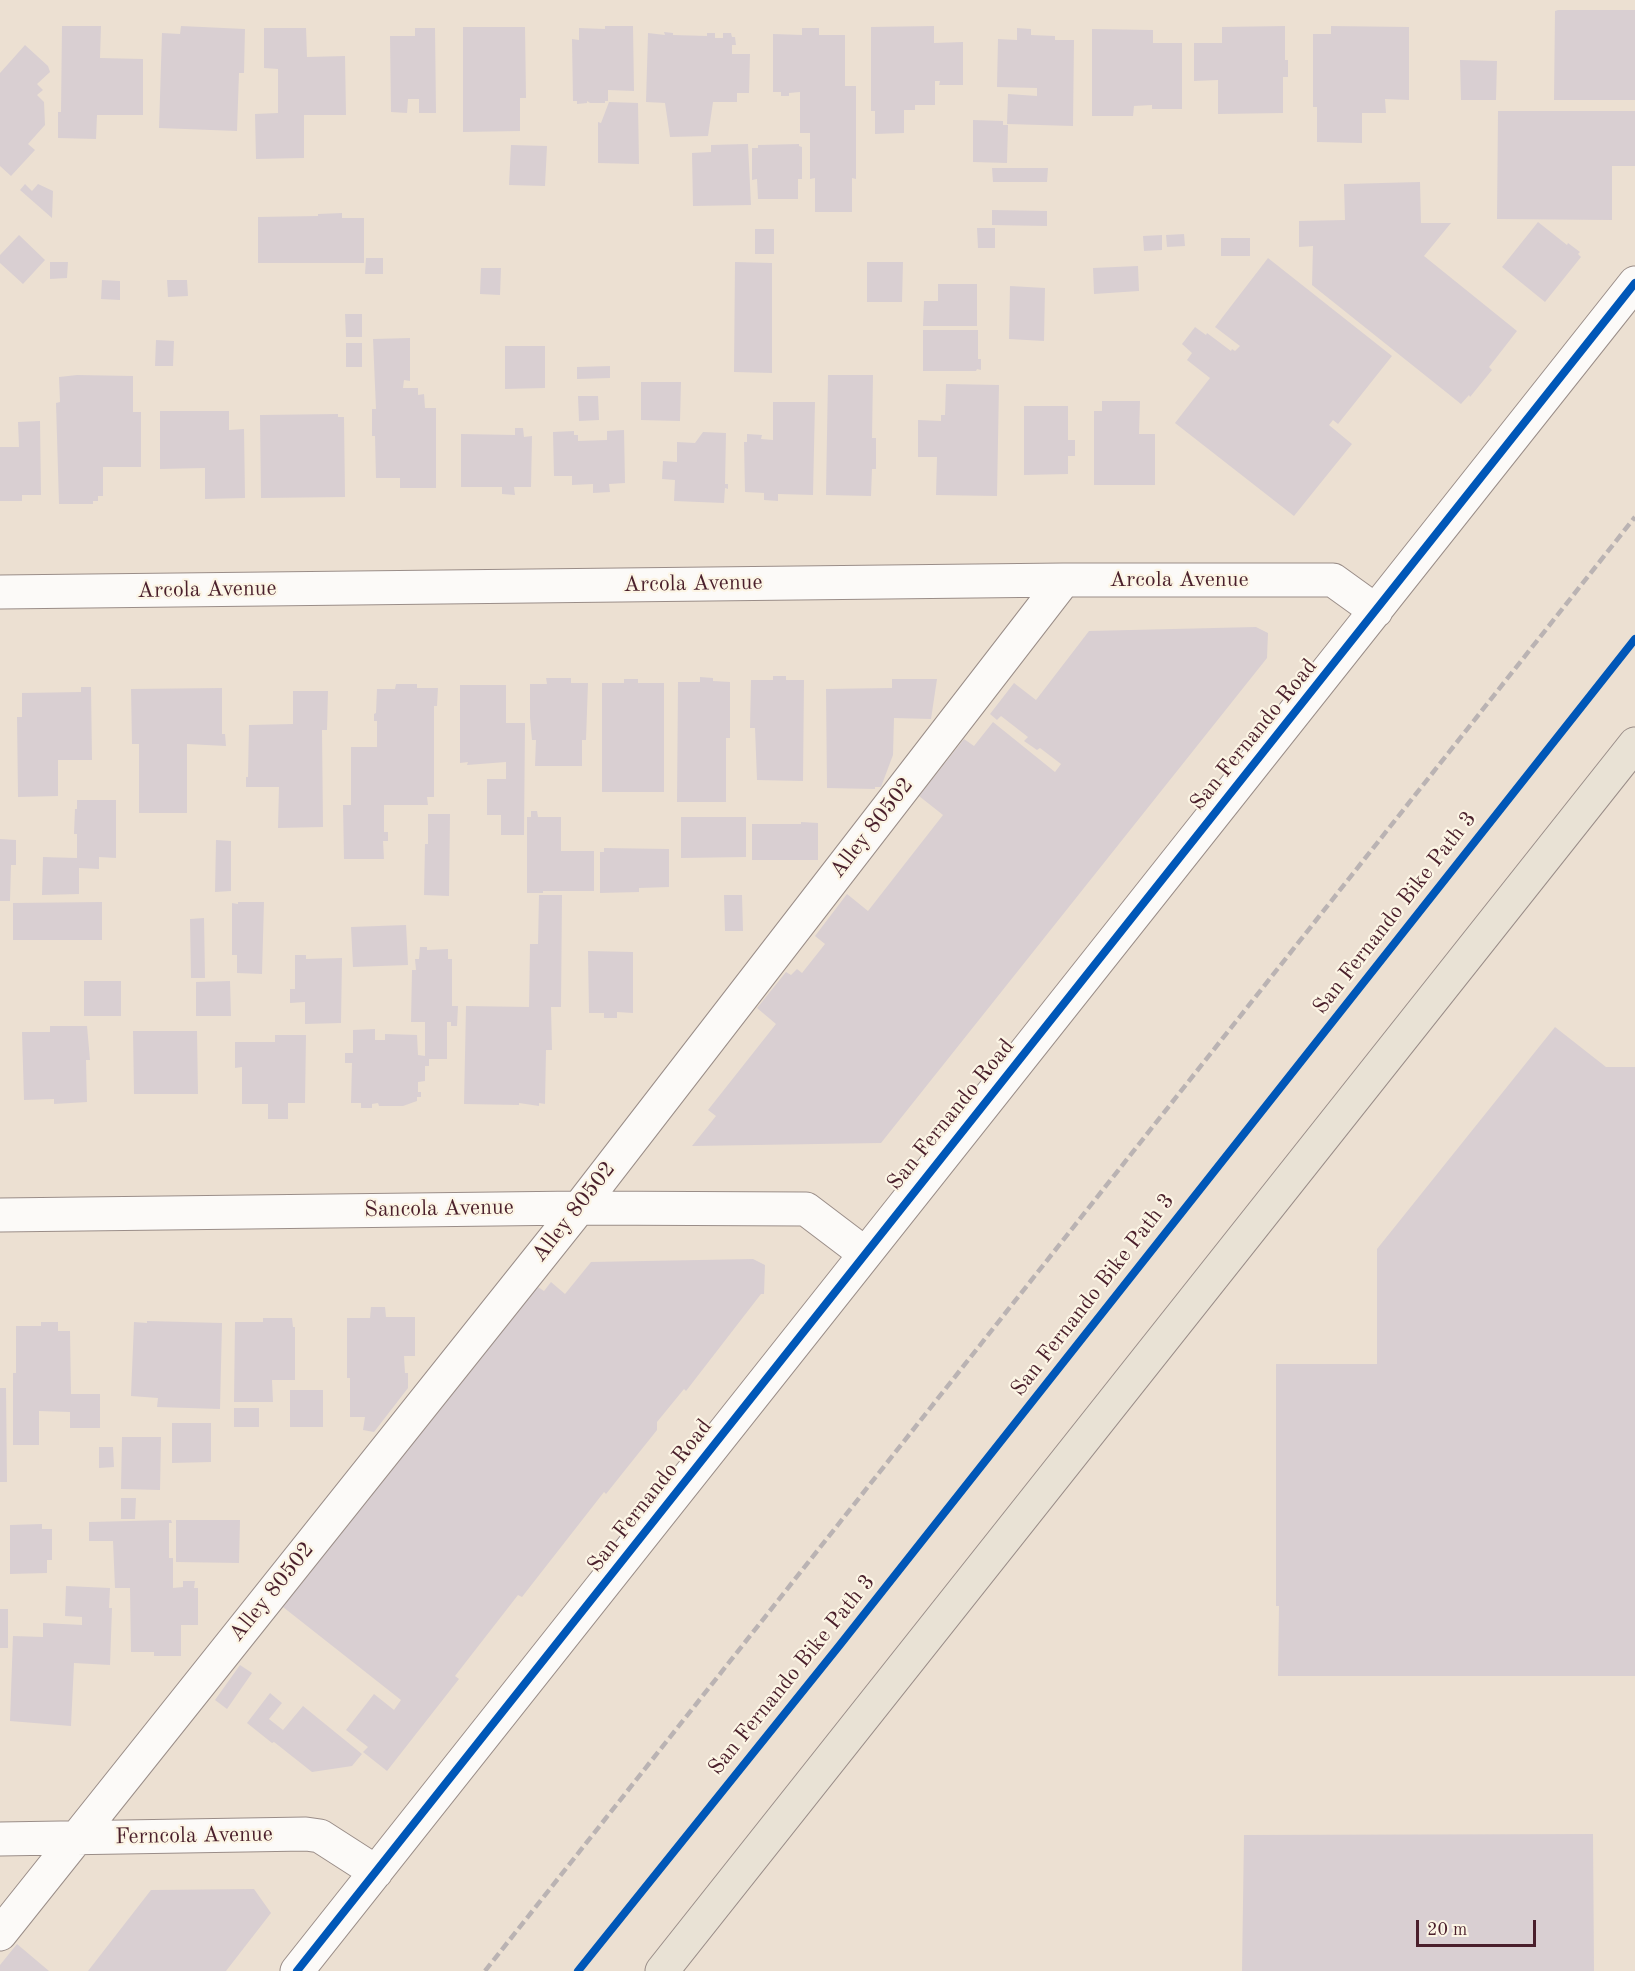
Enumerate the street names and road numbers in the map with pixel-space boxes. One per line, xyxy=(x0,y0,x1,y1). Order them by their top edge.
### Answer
street label: Arcola Avenue xyxy=(1109,567,1249,593)
street label: Arcola Avenue xyxy=(623,570,763,598)
street label: Arcola Avenue xyxy=(137,576,277,604)
street label: San Fernando Road xyxy=(1185,654,1323,816)
street label: Alley 80502 xyxy=(825,772,919,884)
street label: San Fernando Bike Path 3 xyxy=(1308,806,1482,1020)
street label: San Fernando Road xyxy=(882,1034,1020,1196)
street label: Alley 80502 xyxy=(527,1156,621,1268)
street label: San Fernando Bike Path 3 xyxy=(1006,1188,1180,1402)
street label: Sancola Avenue xyxy=(364,1194,514,1224)
street label: San Fernando Road xyxy=(582,1414,718,1578)
street label: Alley 80502 xyxy=(224,1537,320,1647)
street label: San Fernando Bike Path 3 xyxy=(703,1569,881,1781)
street label: Ferncola Avenue xyxy=(115,1821,273,1851)

